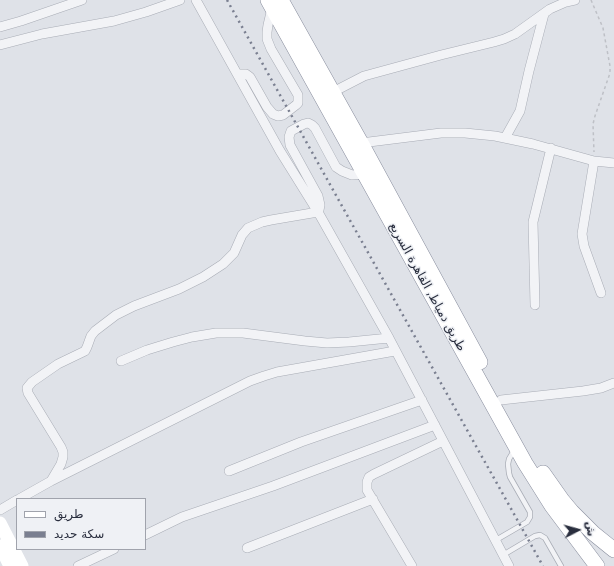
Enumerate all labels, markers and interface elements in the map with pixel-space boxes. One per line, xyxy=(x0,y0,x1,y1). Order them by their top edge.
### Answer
street label: طريق دمياط, القاهرة السريع xyxy=(386,220,468,354)
legend xyxy=(16,498,146,550)
text: طريق xyxy=(54,507,84,521)
north arrow xyxy=(558,510,598,550)
text: ش xyxy=(583,520,598,537)
text: سكة حديد xyxy=(54,527,104,541)

